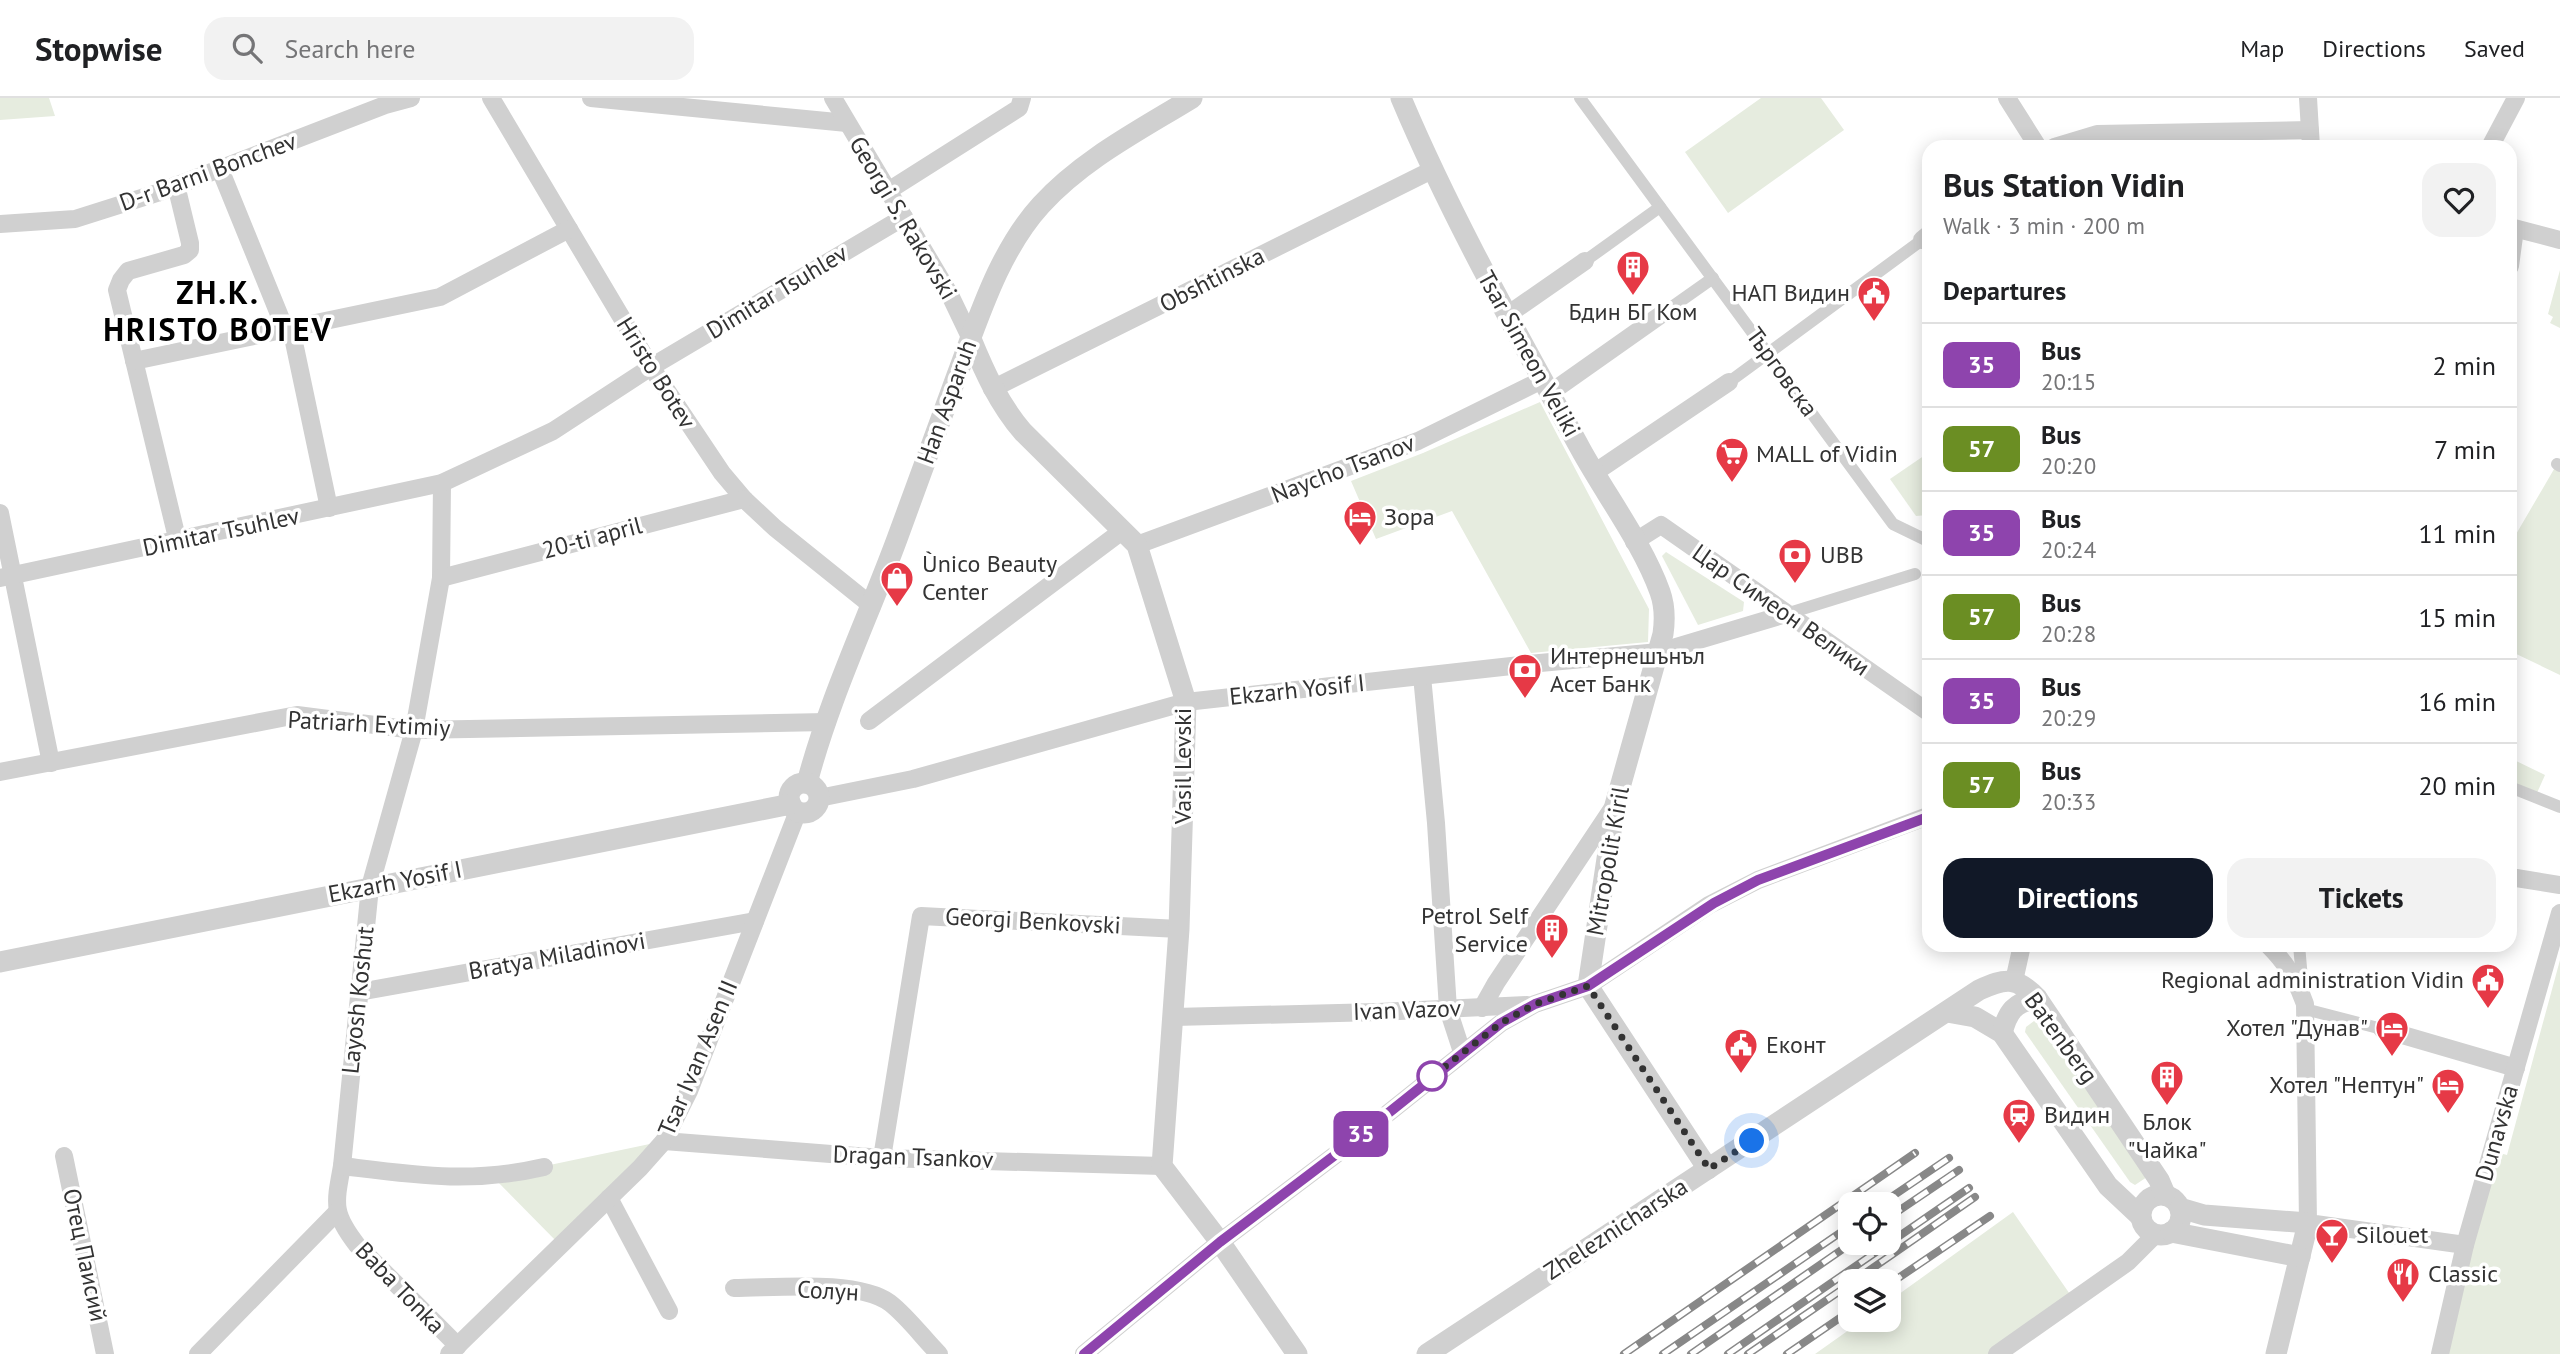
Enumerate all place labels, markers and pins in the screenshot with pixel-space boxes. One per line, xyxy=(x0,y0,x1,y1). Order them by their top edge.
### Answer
building icon: Бдин БГ Ком xyxy=(1614,248,1652,297)
public building icon: НАП Видин xyxy=(1855,274,1893,323)
place label: НАП Видин xyxy=(1731,277,1850,308)
place label: Бдин БГ Ком xyxy=(1568,296,1698,327)
supermarket icon: MALL of Vidin xyxy=(1713,435,1751,484)
place label: MALL of Vidin xyxy=(1756,438,1898,469)
hotel icon: Зора xyxy=(1341,498,1379,547)
place label: Зора xyxy=(1384,501,1435,532)
bank icon: UBB xyxy=(1776,536,1814,585)
place label: UBB xyxy=(1820,539,1864,570)
place label: Ùnico Beauty Center xyxy=(922,548,1057,607)
shop icon: Ùnico Beauty Center xyxy=(878,559,916,608)
place label: Интернешънъл Асет Банк xyxy=(1550,640,1705,699)
bank icon: Интернешънъл Асет Банк xyxy=(1506,651,1544,700)
place label: Petrol Self Service xyxy=(1421,900,1529,959)
building icon: Petrol Self Service xyxy=(1533,911,1571,960)
public building icon: Regional administration Vidin xyxy=(2469,961,2507,1010)
place label: Regional administration Vidin xyxy=(2161,964,2464,995)
hotel icon: Хотел "Дунав" xyxy=(2373,1009,2411,1058)
place label: Хотел "Дунав" xyxy=(2226,1012,2368,1043)
public building icon: Еконт xyxy=(1722,1026,1760,1075)
place label: Еконт xyxy=(1766,1029,1826,1060)
building icon: Блок "Чайка" xyxy=(2148,1058,2186,1107)
unlabelled marker xyxy=(1417,1061,1447,1091)
hotel icon: Хотел "Нептун" xyxy=(2429,1066,2467,1115)
place label: Хотел "Нептун" xyxy=(2269,1069,2424,1100)
station icon: Видин xyxy=(2000,1096,2038,1145)
place label: Видин xyxy=(2044,1099,2110,1130)
place label: Блок "Чайка" xyxy=(2128,1106,2206,1165)
bar icon: Silouet xyxy=(2313,1216,2351,1265)
place label: Silouet xyxy=(2356,1219,2428,1250)
restaurant icon: Classic xyxy=(2384,1255,2422,1304)
place label: Classic xyxy=(2428,1258,2498,1289)

